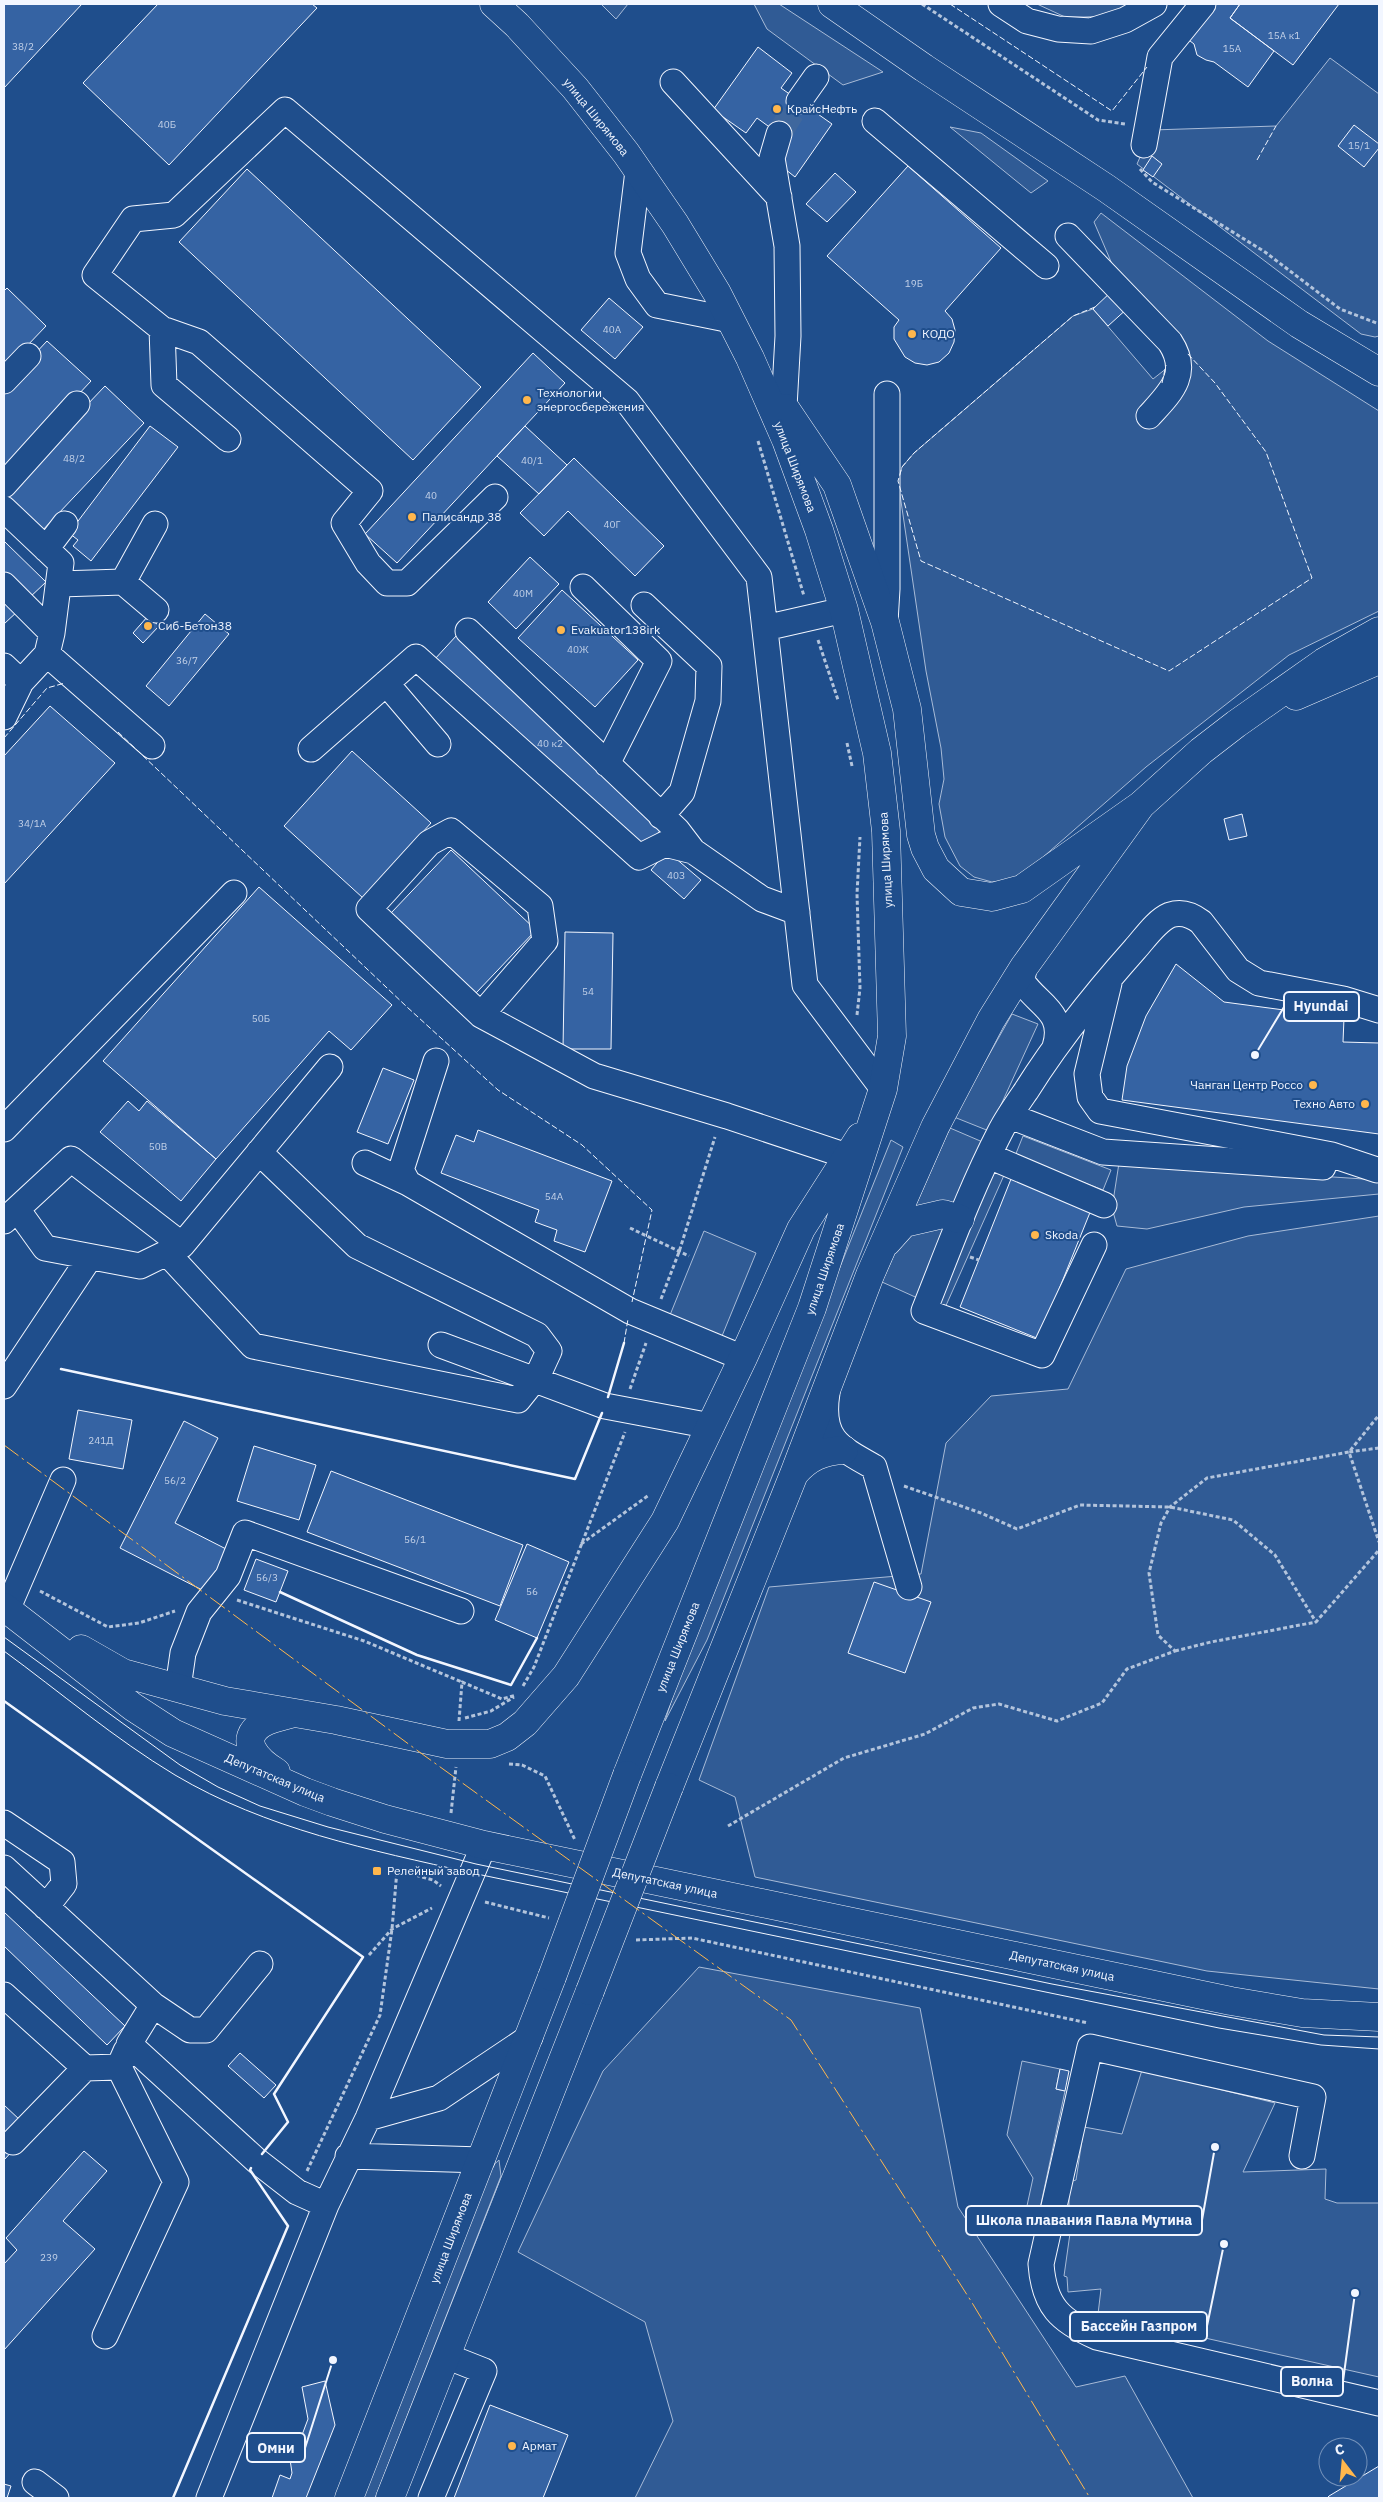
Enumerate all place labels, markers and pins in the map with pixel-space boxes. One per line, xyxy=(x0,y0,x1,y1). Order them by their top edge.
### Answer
place label: КрайсНефть xyxy=(787,101,857,116)
marker: КрайсНефть xyxy=(771,103,783,115)
place label: КОДО xyxy=(922,326,955,341)
marker: КОДО xyxy=(906,328,918,340)
place label: Технологии энергосбережения xyxy=(537,385,644,414)
marker: Технологии энергосбережения xyxy=(521,394,533,406)
place label: Палисандр 38 xyxy=(422,509,502,524)
marker: Палисандр 38 xyxy=(406,511,418,523)
place label: Сиб-Бетон38 xyxy=(158,618,232,633)
marker: Сиб-Бетон38 xyxy=(142,620,154,632)
place label: Evakuator138irk xyxy=(571,622,661,637)
marker: Evakuator138irk xyxy=(555,624,567,636)
callout: Hyundai xyxy=(1284,992,1359,1021)
place label: Чанган Центр Россо xyxy=(1190,1077,1303,1092)
marker: Чанган Центр Россо xyxy=(1307,1079,1319,1091)
place label: Техно Авто xyxy=(1293,1096,1355,1111)
marker: Техно Авто xyxy=(1359,1098,1371,1110)
place label: Skoda xyxy=(1045,1227,1079,1242)
marker: Skoda xyxy=(1029,1229,1041,1241)
place label: Релейный завод xyxy=(387,1863,480,1878)
marker: Релейный завод xyxy=(371,1865,383,1877)
callout: Школа плавания Павла Мутина xyxy=(966,2206,1202,2235)
callout: Бассейн Газпром xyxy=(1070,2312,1207,2341)
callout: Волна xyxy=(1281,2367,1343,2396)
callout: Омни xyxy=(247,2433,305,2462)
place label: Армат xyxy=(522,2438,557,2453)
marker: Армат xyxy=(506,2440,518,2452)

